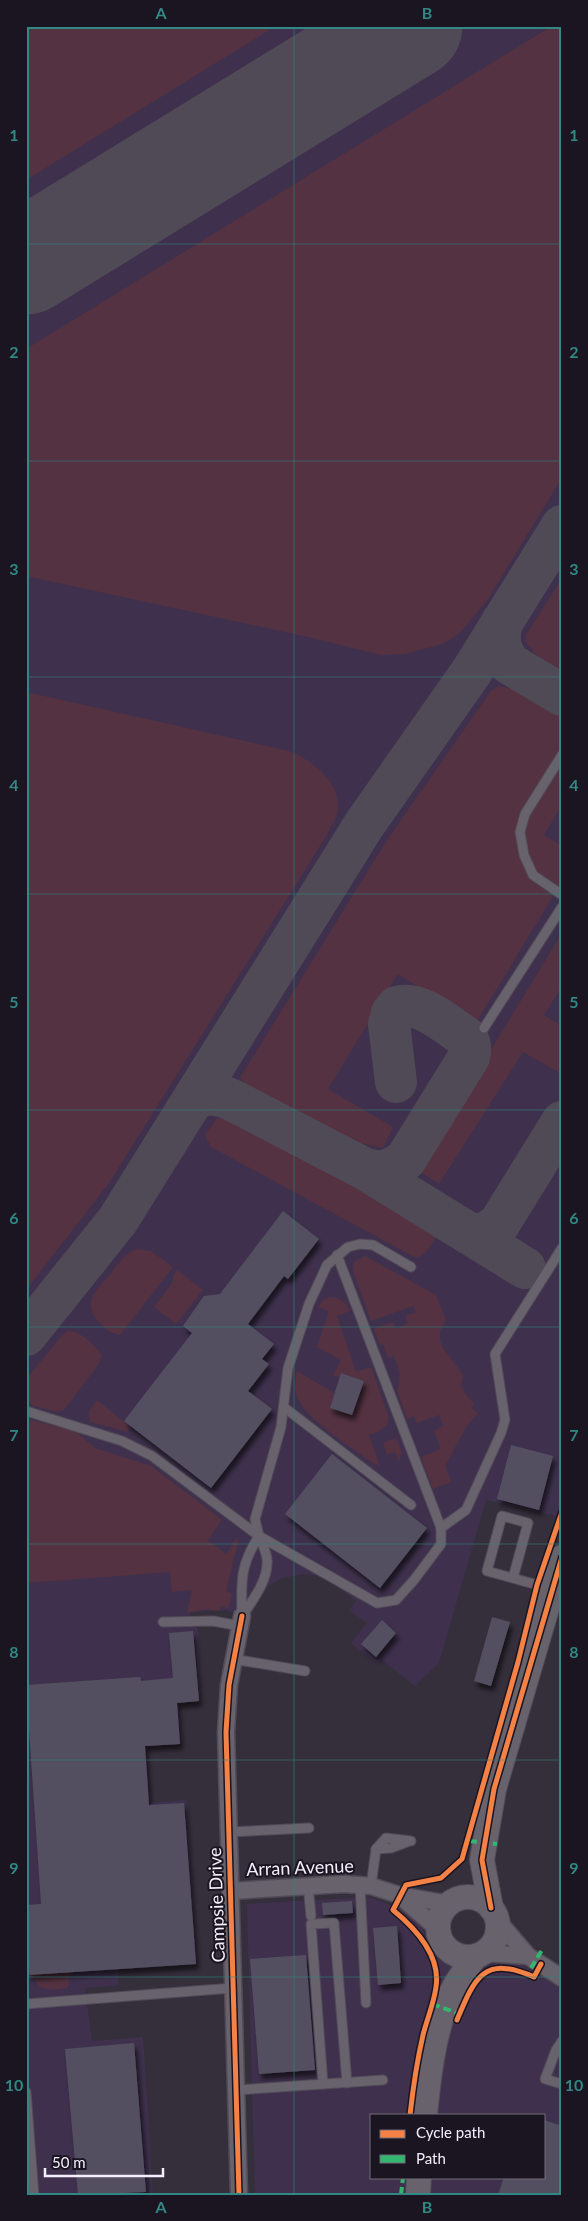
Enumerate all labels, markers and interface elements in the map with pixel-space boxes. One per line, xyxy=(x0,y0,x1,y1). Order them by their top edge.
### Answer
text: A xyxy=(154,3,167,22)
text: B xyxy=(422,3,432,22)
text: 1 xyxy=(9,125,19,144)
text: 1 xyxy=(569,125,579,144)
text: 2 xyxy=(9,342,19,361)
text: 2 xyxy=(569,342,579,361)
text: 3 xyxy=(9,559,19,578)
text: 3 xyxy=(569,559,579,578)
text: 4 xyxy=(9,775,19,794)
text: 4 xyxy=(569,775,579,794)
text: 5 xyxy=(9,992,19,1011)
text: 5 xyxy=(569,992,579,1011)
text: 6 xyxy=(9,1208,19,1227)
text: 6 xyxy=(569,1208,579,1227)
text: 7 xyxy=(9,1425,19,1444)
text: 7 xyxy=(569,1425,579,1444)
text: 8 xyxy=(9,1642,19,1661)
text: 8 xyxy=(569,1642,579,1661)
street label: Campsie Drive xyxy=(203,1847,229,1963)
street label: Arran Avenue xyxy=(246,1854,354,1880)
text: 9 xyxy=(9,1858,19,1877)
text: 9 xyxy=(569,1858,579,1877)
text: 10 xyxy=(5,2075,23,2094)
text: 10 xyxy=(565,2075,583,2094)
legend xyxy=(370,2114,546,2178)
text: Cycle path xyxy=(416,2123,485,2141)
scale bar xyxy=(45,2146,162,2178)
text: Path xyxy=(416,2149,446,2167)
text: 50 m xyxy=(52,2153,86,2171)
text: A xyxy=(154,2197,167,2216)
text: B xyxy=(422,2197,432,2216)

